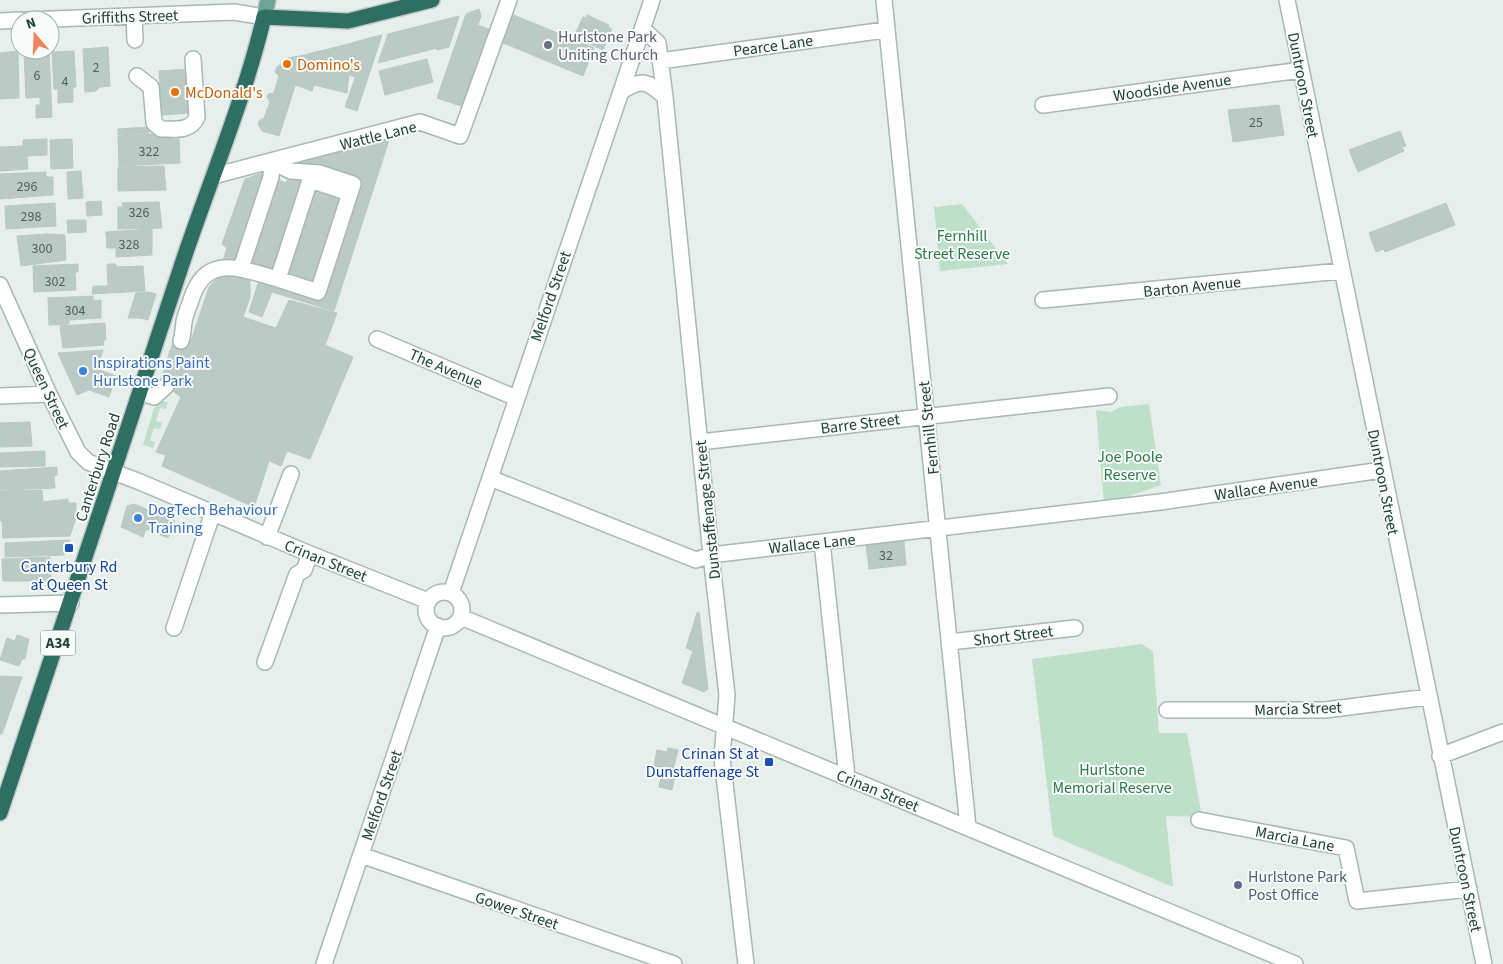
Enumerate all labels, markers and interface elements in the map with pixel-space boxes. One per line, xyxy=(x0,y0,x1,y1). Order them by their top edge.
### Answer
street label: Griffiths Street xyxy=(81,4,179,30)
north arrow xyxy=(10,10,60,60)
text: N xyxy=(23,13,39,35)
place label: Hurlstone Park Uniting Church xyxy=(558,26,658,66)
street label: Pearce Lane xyxy=(732,29,815,62)
street label: Duntroon Street xyxy=(1282,30,1324,141)
marker: Hurlstone Park Uniting Church xyxy=(542,39,554,51)
place label: Domino's xyxy=(297,54,360,76)
house number: 2 xyxy=(93,58,100,78)
marker: Domino's xyxy=(281,58,293,70)
house number: 6 xyxy=(34,66,41,86)
street label: Woodside Avenue xyxy=(1112,69,1233,107)
house number: 4 xyxy=(62,72,69,92)
place label: McDonald's xyxy=(185,82,263,104)
marker: McDonald's xyxy=(169,86,181,98)
house number: 25 xyxy=(1249,113,1263,133)
street label: Wattle Lane xyxy=(338,116,419,156)
house number: 322 xyxy=(139,142,159,162)
house number: 296 xyxy=(17,177,37,197)
house number: 326 xyxy=(129,203,149,223)
house number: 298 xyxy=(21,207,41,227)
park label: Fernhill Street Reserve xyxy=(914,225,1010,265)
house number: 328 xyxy=(119,235,139,255)
house number: 300 xyxy=(32,239,52,259)
street label: Melford Street xyxy=(525,248,577,345)
street label: Barton Avenue xyxy=(1142,271,1242,303)
house number: 302 xyxy=(45,272,65,292)
house number: 304 xyxy=(65,301,85,321)
street label: Queen Street xyxy=(18,344,75,433)
street label: The Avenue xyxy=(406,344,486,394)
place label: Inspirations Paint Hurlstone Park xyxy=(93,352,210,392)
marker: Inspirations Paint Hurlstone Park xyxy=(77,365,89,377)
street label: Fernhill Street xyxy=(913,379,945,476)
street label: Barre Street xyxy=(819,408,902,440)
street label: Canterbury Road xyxy=(70,410,126,525)
street label: Duntroon Street xyxy=(1362,427,1404,538)
street label: Dunstaffenage Street xyxy=(690,439,726,581)
park label: Joe Poole Reserve xyxy=(1097,446,1163,486)
street label: Wallace Avenue xyxy=(1213,470,1319,506)
place label: DogTech Behaviour Training xyxy=(148,499,278,539)
marker: DogTech Behaviour Training xyxy=(132,512,144,524)
street label: Wallace Lane xyxy=(768,528,857,559)
street label: Crinan Street xyxy=(281,534,371,588)
marker: Canterbury Rd at Queen St xyxy=(63,542,75,554)
house number: 32 xyxy=(879,546,893,566)
place label: Canterbury Rd at Queen St xyxy=(21,556,117,596)
street label: Short Street xyxy=(972,620,1055,652)
road number: A34 xyxy=(40,630,76,656)
street label: Marcia Street xyxy=(1254,696,1343,722)
place label: Crinan St at Dunstaffenage St xyxy=(646,743,760,783)
street label: Melford Street xyxy=(356,747,408,844)
marker: Crinan St at Dunstaffenage St xyxy=(763,756,775,768)
park label: Hurlstone Memorial Reserve xyxy=(1052,759,1172,799)
street label: Crinan Street xyxy=(833,764,923,818)
street label: Marcia Lane xyxy=(1253,821,1336,857)
street label: Duntroon Street xyxy=(1443,824,1487,935)
place label: Hurlstone Park Post Office xyxy=(1248,866,1347,906)
marker: Hurlstone Park Post Office xyxy=(1232,879,1244,891)
street label: Gower Street xyxy=(472,886,562,936)

